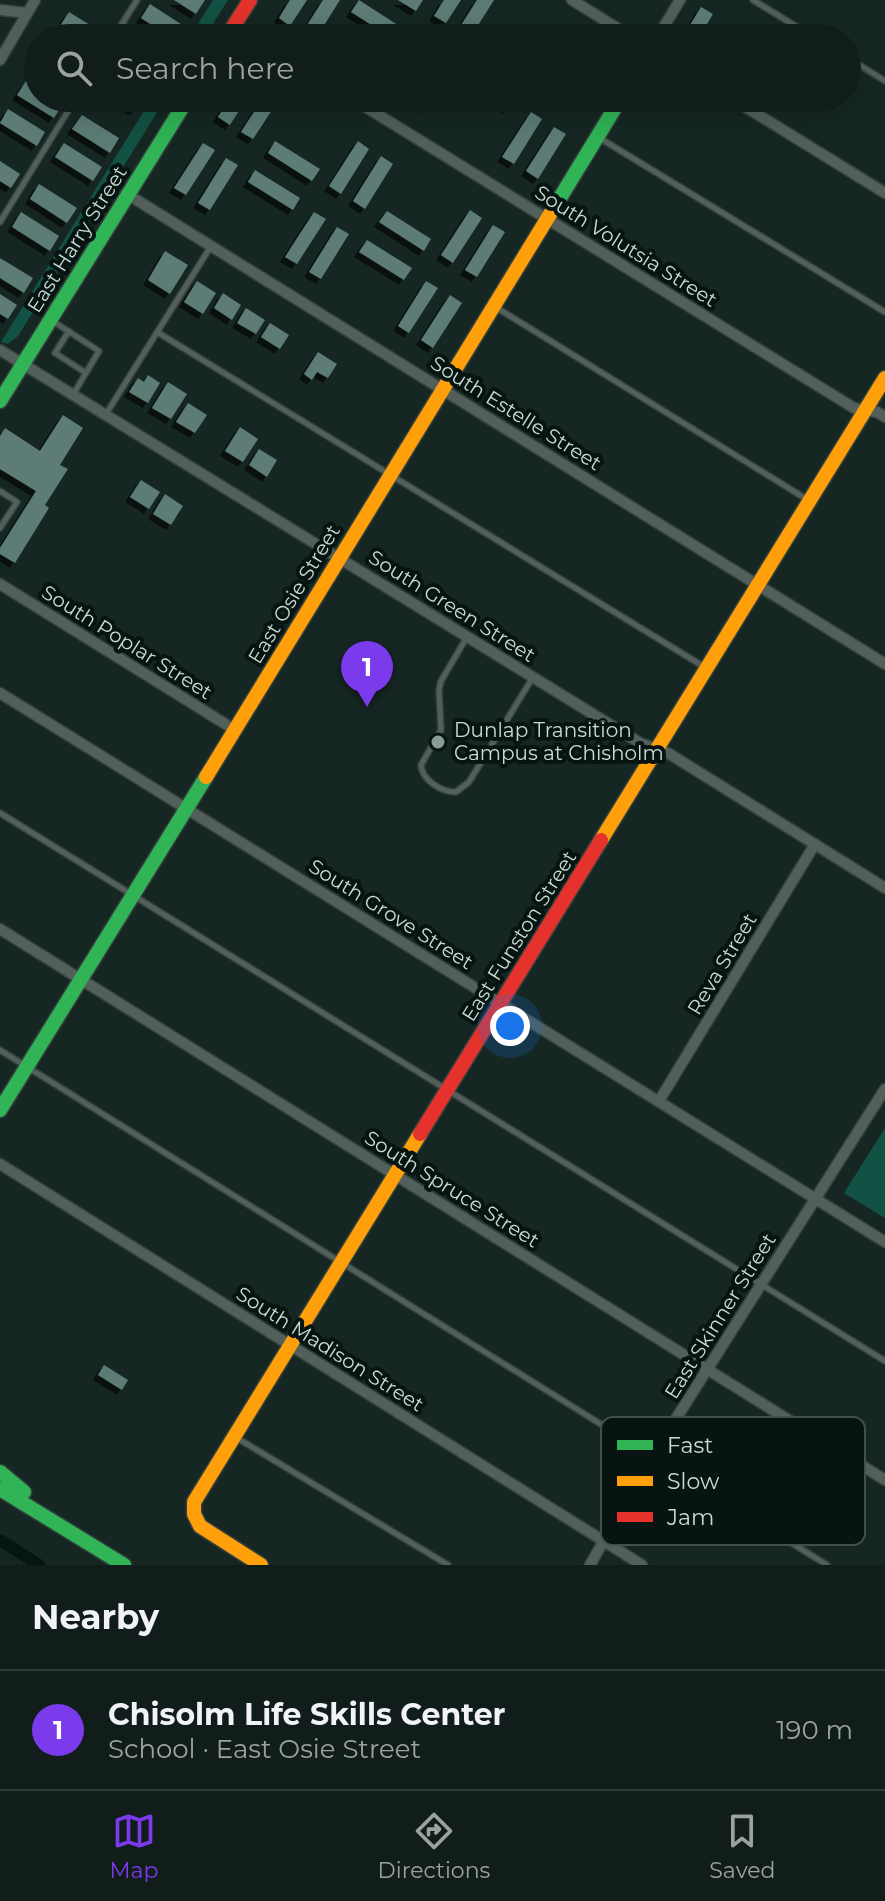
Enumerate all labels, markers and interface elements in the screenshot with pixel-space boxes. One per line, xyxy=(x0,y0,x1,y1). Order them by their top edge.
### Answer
search box xyxy=(24,24,861,112)
icon: search xyxy=(52,46,96,90)
text: Search here xyxy=(116,50,294,87)
street label: East Harry Street xyxy=(22,161,132,317)
street label: South Volutsia Street xyxy=(531,180,721,312)
street label: South Estelle Street xyxy=(426,351,606,475)
street label: East Osie Street xyxy=(243,520,345,668)
street label: South Green Street xyxy=(364,545,540,667)
street label: South Poplar Street xyxy=(37,580,217,704)
pin: 1 xyxy=(341,641,393,707)
place label: Dunlap Transition Campus at Chisholm xyxy=(454,718,664,765)
marker: Dunlap Transition Campus at Chisholm xyxy=(429,733,447,751)
street label: East Funston Street xyxy=(457,846,581,1026)
street label: South Grove Street xyxy=(305,854,477,974)
street label: Reva Street xyxy=(682,909,762,1019)
your location xyxy=(490,1006,530,1046)
street label: South Spruce Street xyxy=(360,1125,544,1253)
street label: East Skinner Street xyxy=(659,1229,781,1403)
street label: South Madison Street xyxy=(232,1281,428,1417)
legend xyxy=(601,1417,865,1545)
text: Fast xyxy=(667,1432,713,1459)
text: Slow xyxy=(667,1468,720,1495)
text: Jam xyxy=(666,1504,714,1531)
text: Nearby xyxy=(32,1596,159,1638)
text: Chisolm Life Skills Center xyxy=(108,1696,506,1733)
text: 1 xyxy=(53,1714,63,1746)
text: 190 m xyxy=(776,1714,853,1746)
text: School · East Osie Street xyxy=(108,1733,421,1765)
tab: Map xyxy=(110,1809,158,1884)
tab: Directions xyxy=(378,1809,490,1884)
tab: Saved xyxy=(709,1809,775,1884)

